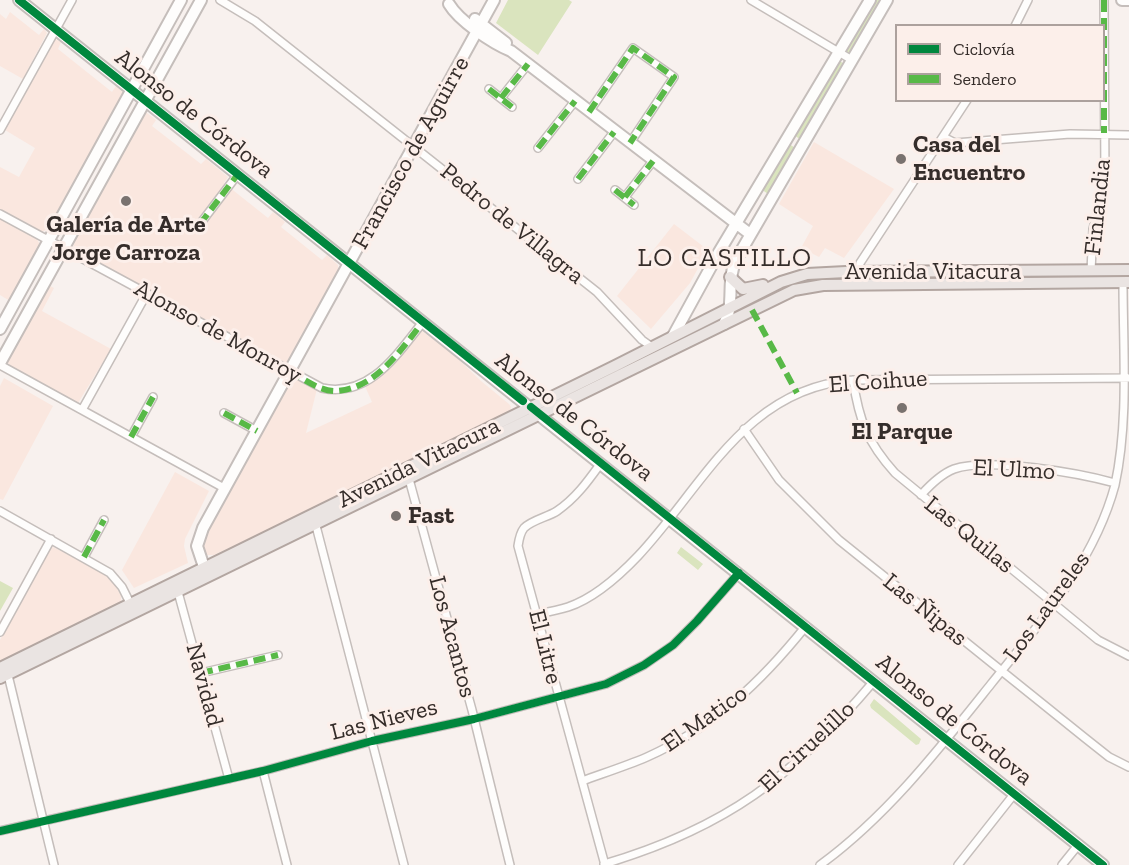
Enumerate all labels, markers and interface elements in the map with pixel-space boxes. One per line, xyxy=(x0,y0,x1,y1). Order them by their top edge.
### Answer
legend xyxy=(895,24,1105,102)
text: Ciclovía xyxy=(953,38,1015,60)
street label: Alonso de Córdova xyxy=(109,43,279,185)
street label: Francisco de Aguirre xyxy=(346,52,476,254)
text: Sendero xyxy=(953,68,1017,90)
place label: Casa del Encuentro xyxy=(913,131,1025,187)
marker: Casa del Encuentro xyxy=(894,152,908,166)
street label: Pedro de Villagra xyxy=(434,157,590,291)
street label: Finlandia xyxy=(1079,157,1117,257)
marker: Galería de Arte Jorge Carroza xyxy=(119,194,133,208)
place label: Galería de Arte Jorge Carroza xyxy=(46,211,206,267)
district label: LO CASTILLO xyxy=(638,243,812,275)
street label: Avenida Vitacura xyxy=(845,258,1021,286)
street label: Alonso de Monroy xyxy=(129,274,307,390)
street label: Alonso de Córdova xyxy=(489,346,659,488)
street label: El Coihue xyxy=(828,364,928,400)
marker: El Parque xyxy=(895,401,909,415)
street label: Avenida Vitacura xyxy=(333,411,505,515)
place label: El Parque xyxy=(851,418,953,446)
street label: El Ulmo xyxy=(972,453,1056,487)
street label: Las Quilas xyxy=(918,490,1020,580)
place label: Fast xyxy=(408,502,454,530)
marker: Fast xyxy=(389,509,403,523)
street label: Los Laureles xyxy=(997,546,1097,668)
street label: Las Ñipas xyxy=(877,567,973,653)
street label: Los Acantos xyxy=(422,573,482,701)
street label: El Litre xyxy=(522,607,568,687)
street label: Navidad xyxy=(179,640,229,730)
street label: Alonso de Córdova xyxy=(870,648,1038,792)
street label: El Matico xyxy=(657,679,753,759)
street label: Las Nieves xyxy=(328,693,440,747)
street label: El Ciruelillo xyxy=(753,695,861,799)

